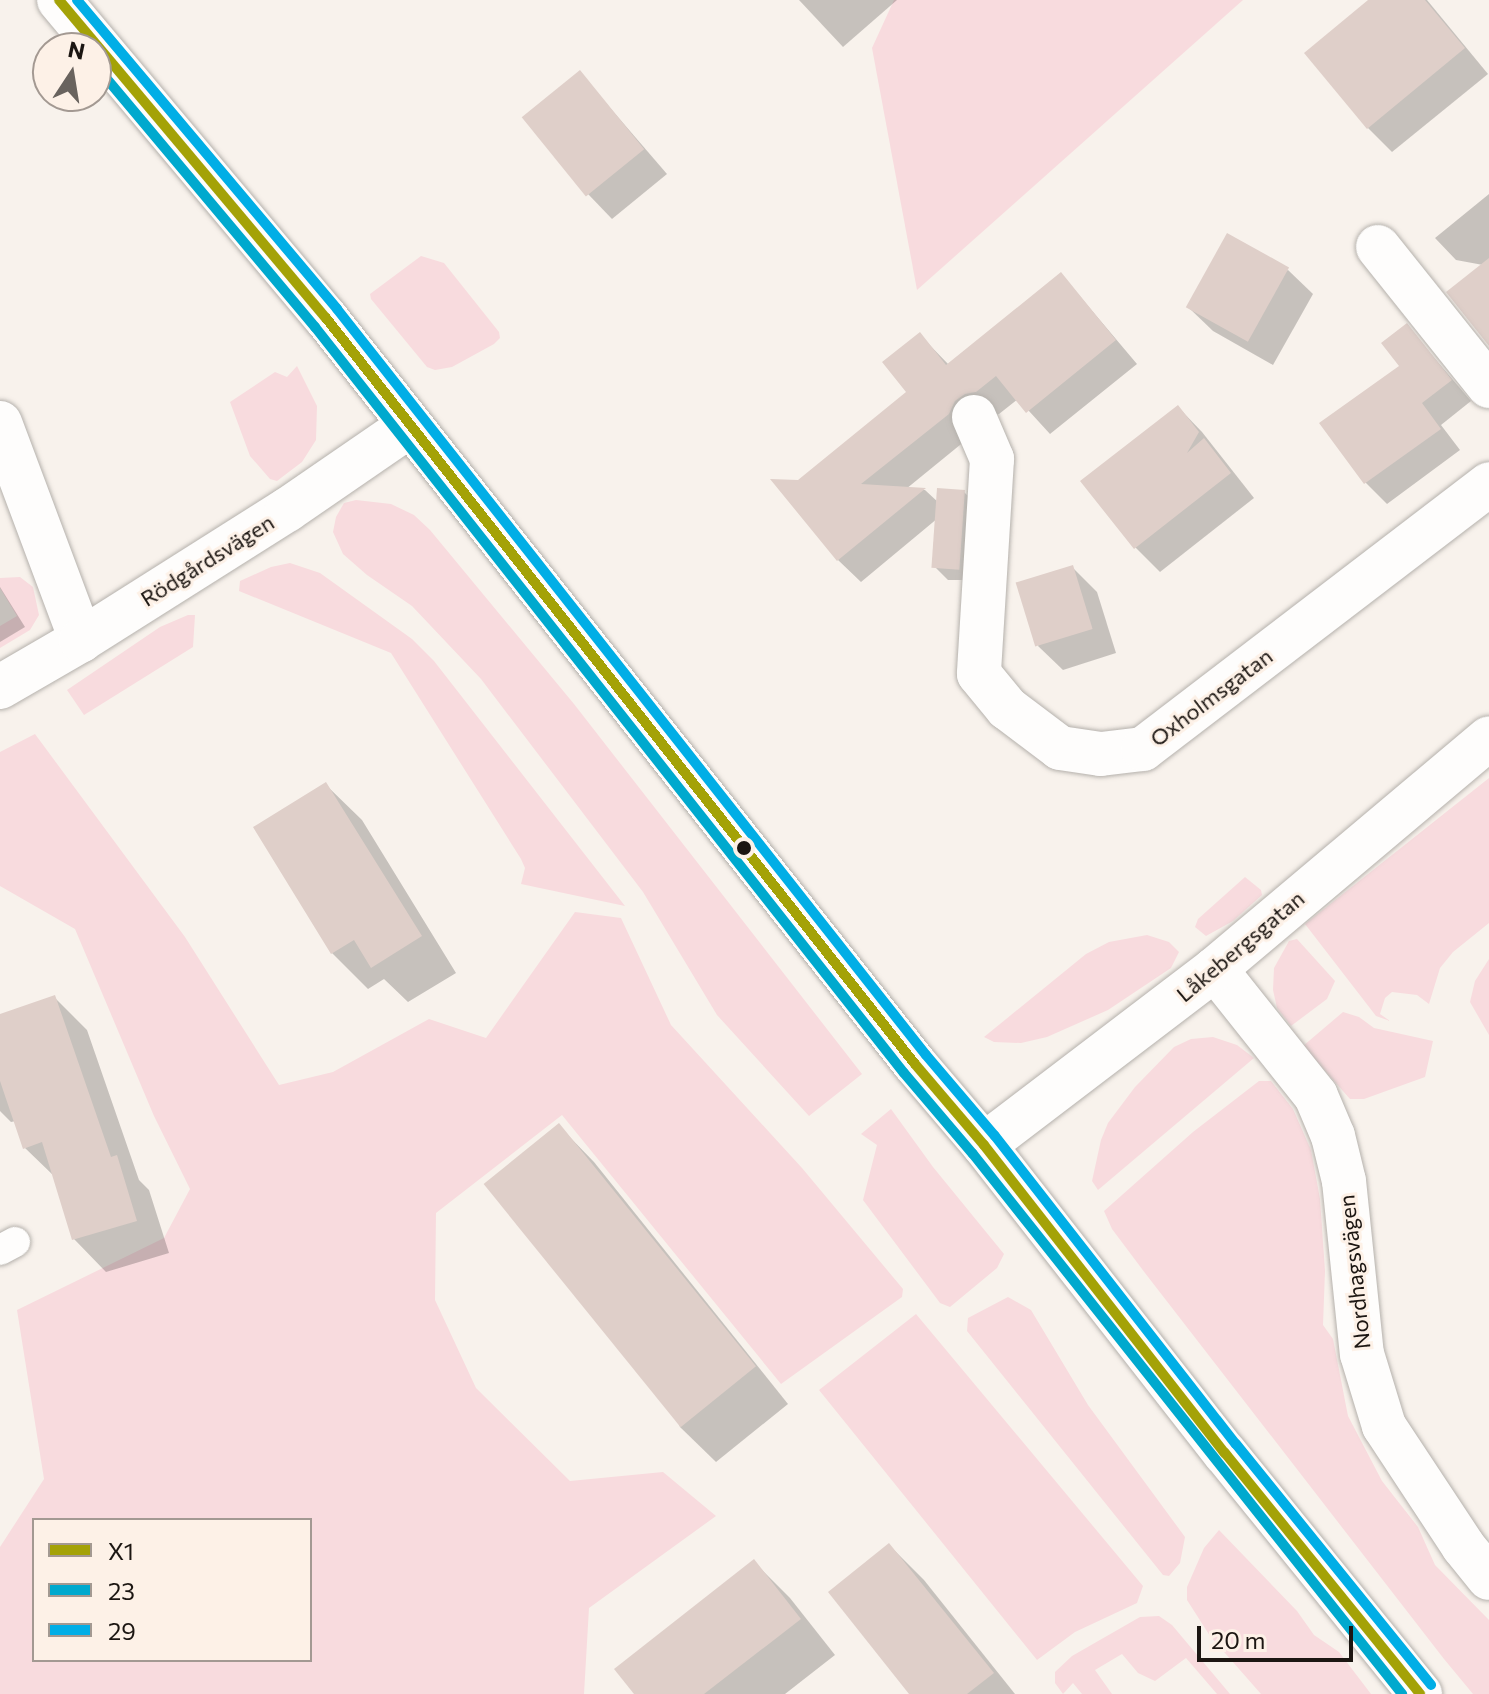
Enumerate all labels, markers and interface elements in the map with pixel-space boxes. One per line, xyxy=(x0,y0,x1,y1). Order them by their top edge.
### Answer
north arrow xyxy=(32,32,112,112)
text: N xyxy=(66,35,88,65)
street label: Rödgårdsvägen xyxy=(135,508,279,612)
street label: Oxholmsgatan xyxy=(1145,642,1277,752)
unlabelled marker xyxy=(736,840,752,856)
street label: Låkebergsgatan xyxy=(1171,885,1309,1007)
street label: Nordhagsvägen xyxy=(1333,1194,1375,1350)
legend xyxy=(32,1518,312,1662)
text: X1 xyxy=(108,1536,134,1565)
text: 23 xyxy=(108,1576,135,1605)
scale bar xyxy=(1201,1610,1357,1660)
text: 29 xyxy=(108,1616,136,1645)
text: 20 m xyxy=(1211,1625,1265,1654)

